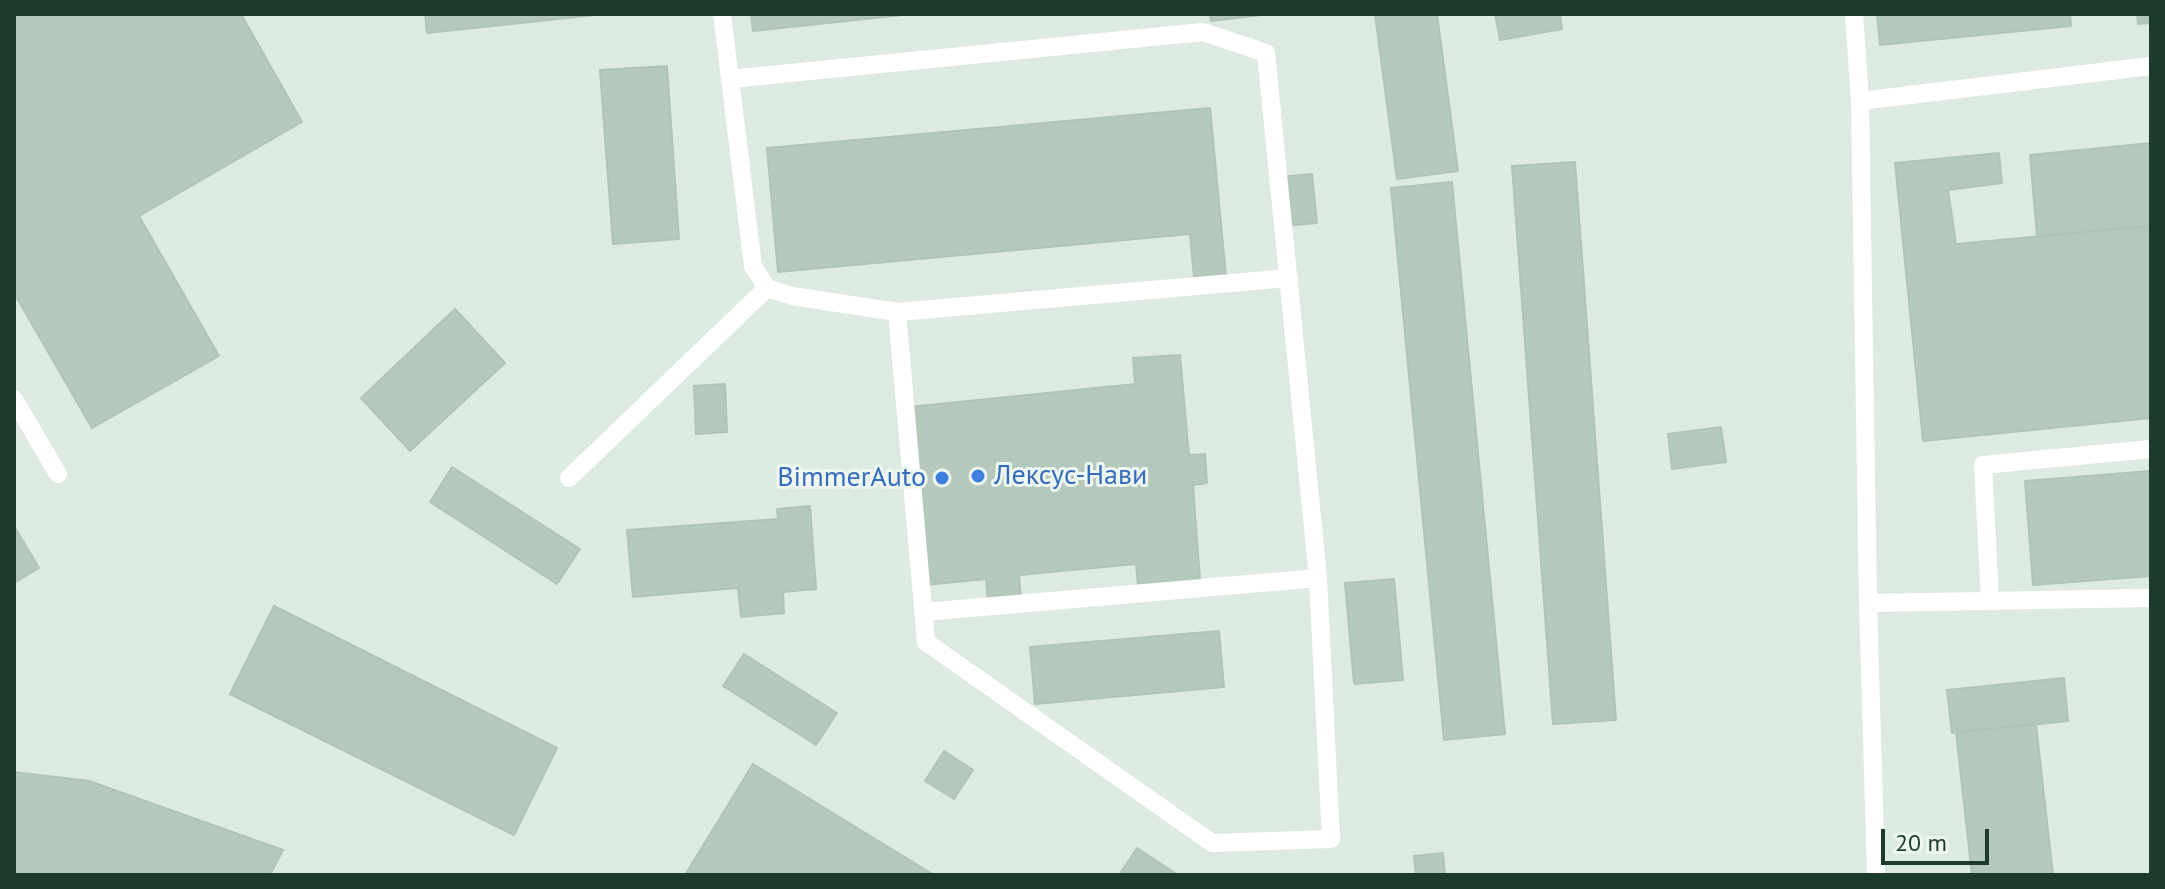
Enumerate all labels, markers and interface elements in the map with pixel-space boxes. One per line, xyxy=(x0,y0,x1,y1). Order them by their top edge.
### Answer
place label: Лексус-Нави xyxy=(994,459,1147,493)
place label: BimmerAuto xyxy=(777,461,926,495)
marker: Лексус-Нави xyxy=(969,467,987,485)
marker: BimmerAuto xyxy=(933,469,951,487)
scale bar xyxy=(1885,813,1993,863)
text: 20 m xyxy=(1895,827,1947,858)

